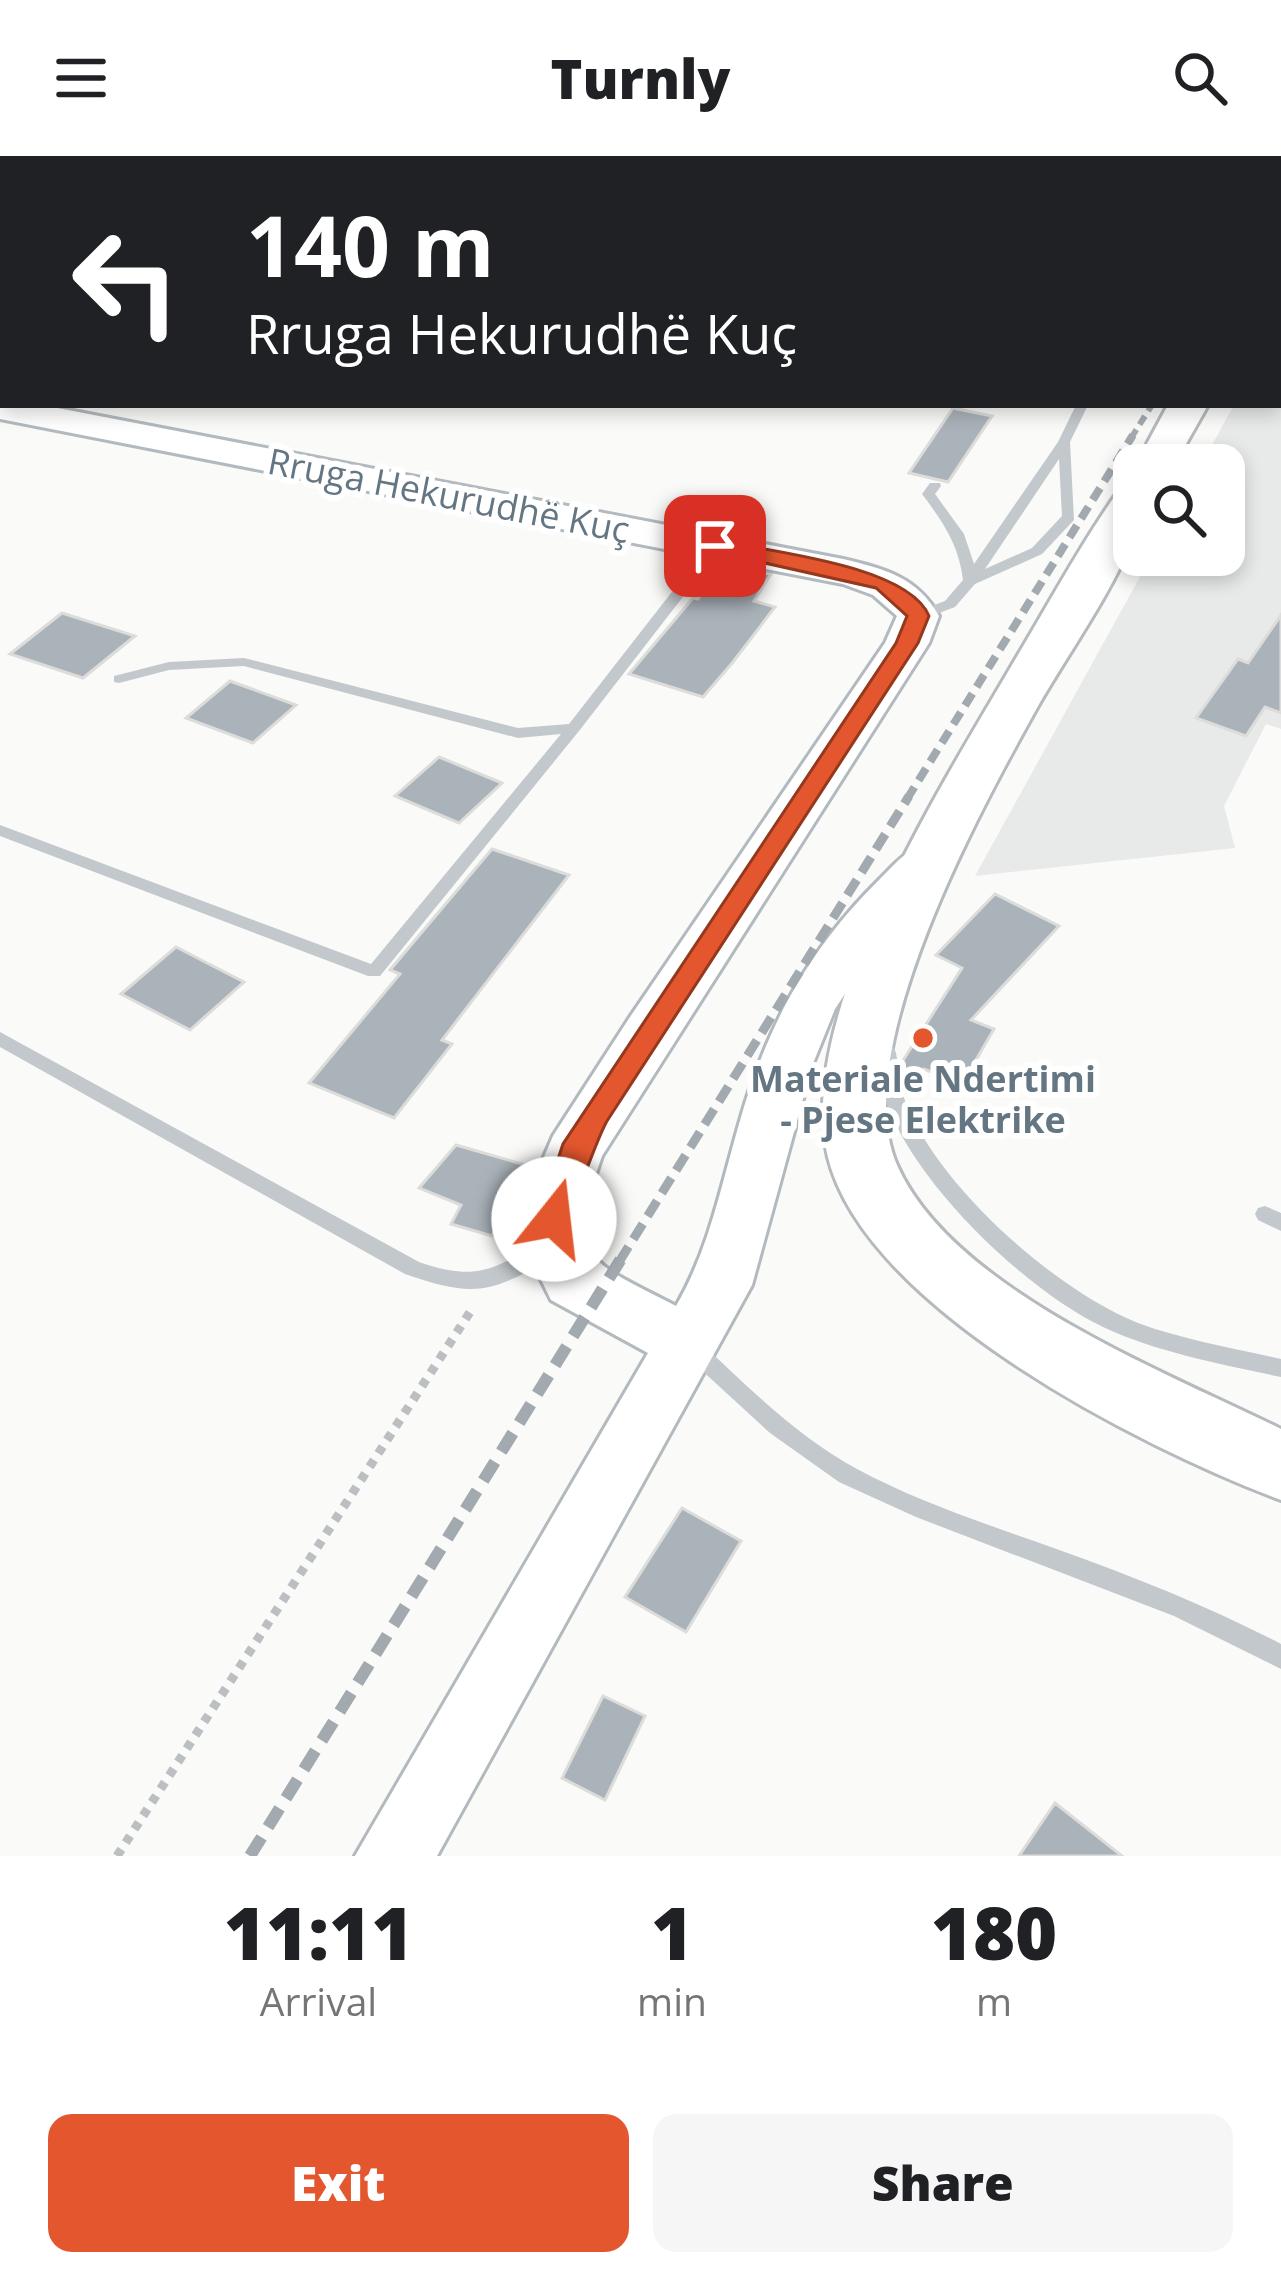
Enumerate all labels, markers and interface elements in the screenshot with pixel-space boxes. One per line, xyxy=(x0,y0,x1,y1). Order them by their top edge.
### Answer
text: Turnly xyxy=(551,41,730,115)
icon: menu xyxy=(48,45,114,111)
icon: search xyxy=(1167,45,1233,111)
text: 140 m xyxy=(246,187,494,302)
icon: left xyxy=(48,204,204,360)
text: Rruga Hekurudhë Kuç xyxy=(246,296,797,370)
street label: Rruga Hekurudhë Kuç xyxy=(264,436,634,554)
map controls xyxy=(1113,444,1245,576)
button: search xyxy=(1113,444,1245,576)
pin xyxy=(664,495,766,597)
icon: arrive xyxy=(682,513,748,579)
marker: Materiale Ndertimi - Pjese Elektrike xyxy=(910,1025,936,1051)
place label: Materiale Ndertimi - Pjese Elektrike xyxy=(750,1054,1096,1144)
position arrow xyxy=(491,1156,617,1282)
text: 11:11 xyxy=(224,1883,413,1981)
text: 1 xyxy=(651,1883,693,1981)
text: 180 xyxy=(931,1883,1057,1981)
text: Arrival xyxy=(260,1974,377,2027)
text: min xyxy=(637,1974,707,2027)
text: m xyxy=(976,1974,1012,2027)
button: Exit xyxy=(48,2114,629,2252)
button: Share xyxy=(653,2114,1233,2252)

